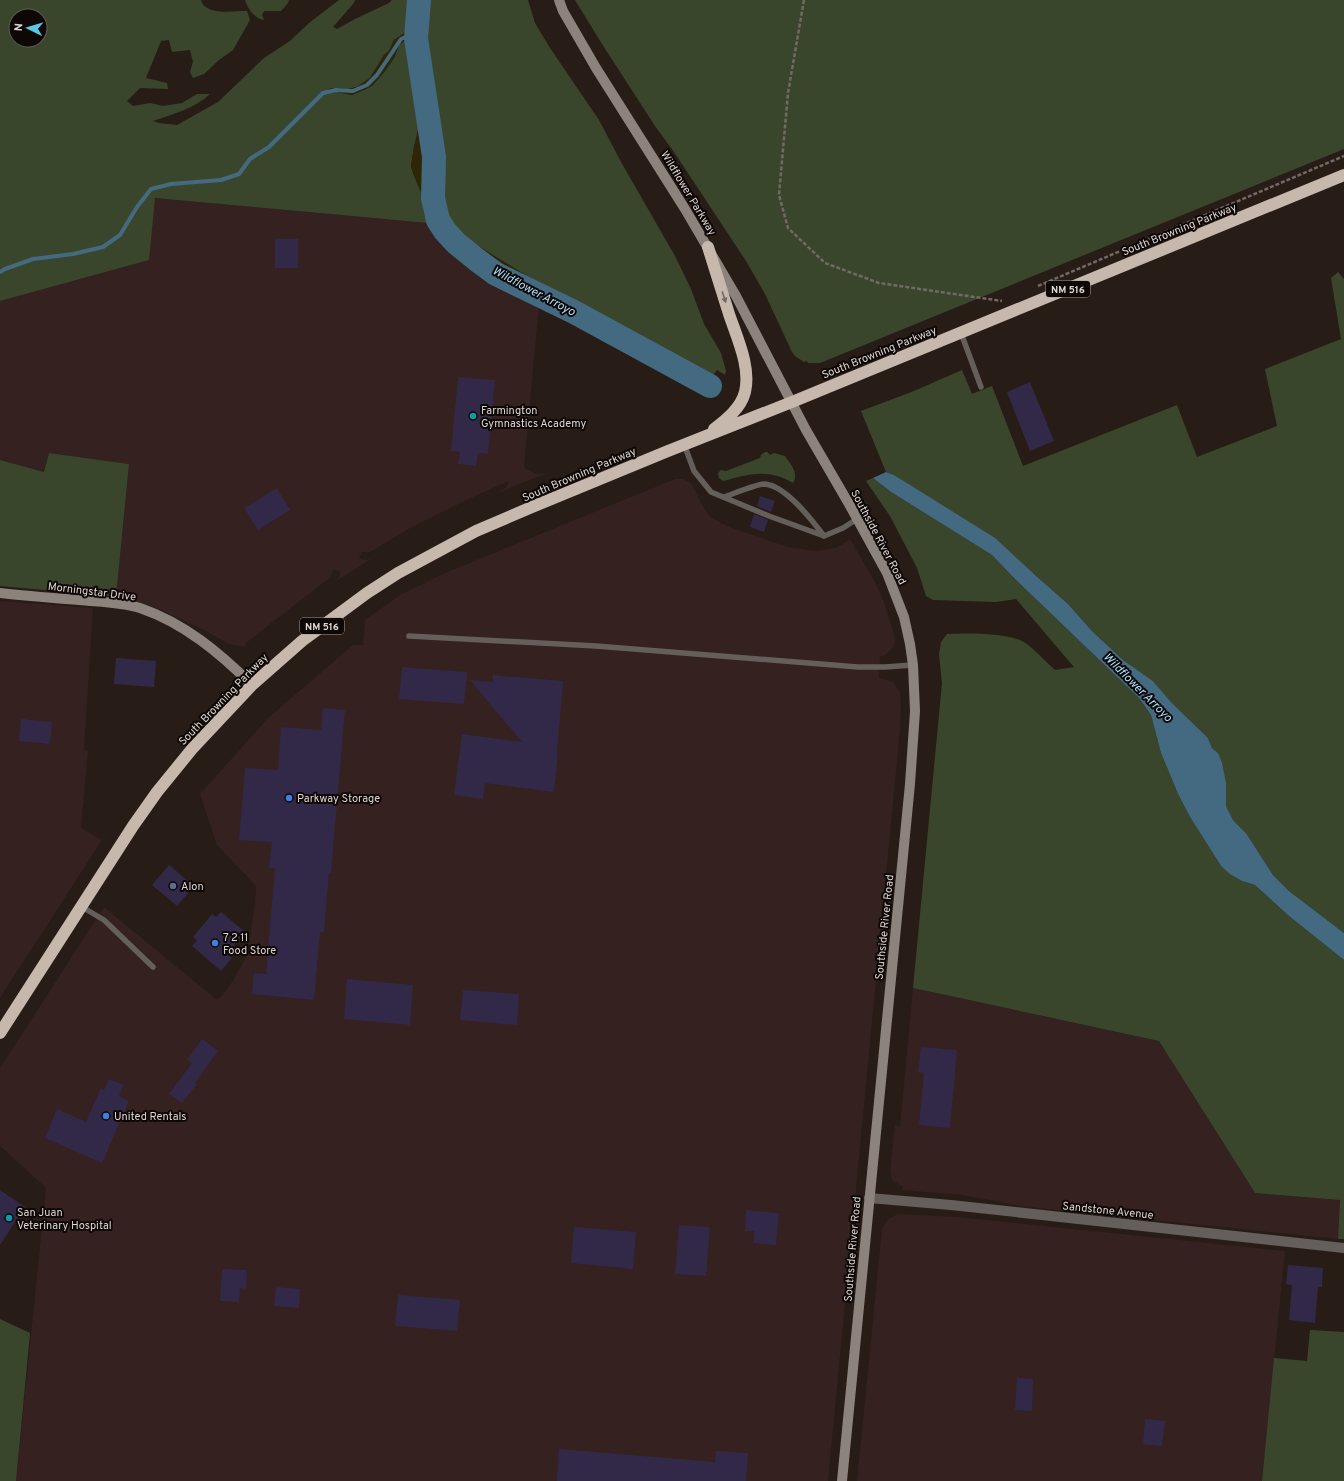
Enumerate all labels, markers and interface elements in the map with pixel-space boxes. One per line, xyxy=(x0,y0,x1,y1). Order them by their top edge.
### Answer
north arrow xyxy=(8,8,48,48)
text: N xyxy=(12,23,26,32)
street label: Wildflower Parkway xyxy=(657,149,719,239)
street label: South Browning Parkway xyxy=(1120,200,1239,259)
water label: Wildflower Arroyo xyxy=(489,263,578,321)
road number: NM 516 xyxy=(1046,281,1090,297)
one-way arrow xyxy=(721,292,727,304)
street label: South Browning Parkway xyxy=(820,323,939,382)
place label: Farmington Gymnastics Academy xyxy=(481,404,586,431)
marker: Farmington Gymnastics Academy xyxy=(468,411,478,421)
street label: South Browning Parkway xyxy=(520,444,639,505)
street label: Southside River Road xyxy=(847,488,909,587)
street label: Morningstar Drive xyxy=(47,580,137,604)
road number: NM 516 xyxy=(300,618,344,634)
water label: Wildflower Arroyo xyxy=(1099,650,1176,726)
street label: South Browning Parkway xyxy=(176,651,271,749)
place label: Parkway Storage xyxy=(297,792,380,806)
marker: Parkway Storage xyxy=(284,793,294,803)
street label: Southside River Road xyxy=(873,874,897,980)
place label: Alon xyxy=(181,880,204,894)
marker: Alon xyxy=(168,881,178,891)
place label: 7 2 11 Food Store xyxy=(223,931,276,958)
marker: 7 2 11 Food Store xyxy=(210,938,220,948)
place label: United Rentals xyxy=(114,1110,186,1124)
marker: United Rentals xyxy=(101,1111,111,1121)
street label: Southside River Road xyxy=(841,1196,865,1302)
street label: Sandstone Avenue xyxy=(1062,1199,1154,1223)
place label: San Juan Veterinary Hospital xyxy=(17,1206,112,1233)
marker: San Juan Veterinary Hospital xyxy=(4,1213,14,1223)

